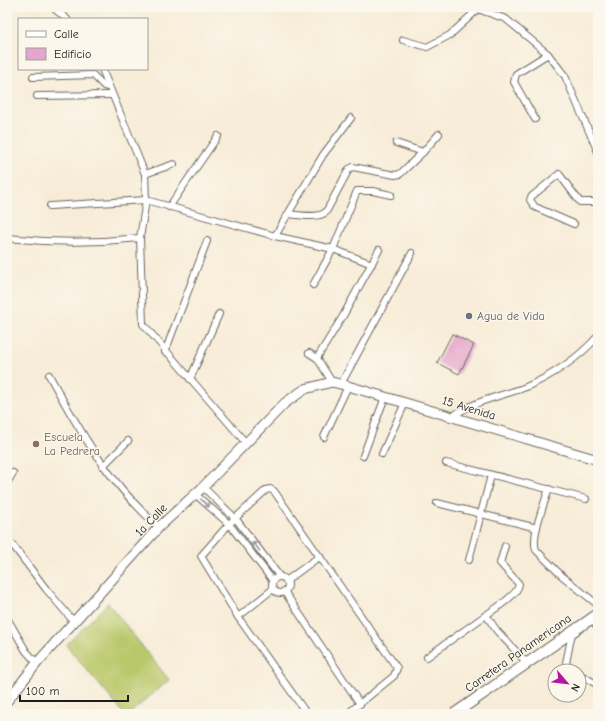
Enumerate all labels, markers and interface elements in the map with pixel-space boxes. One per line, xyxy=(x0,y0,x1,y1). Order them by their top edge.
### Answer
legend xyxy=(18,18,148,70)
text: Calle xyxy=(54,27,79,41)
text: Edificio xyxy=(54,47,91,61)
place label: Agua de Vida xyxy=(477,309,545,323)
marker: Agua de Vida xyxy=(464,311,474,321)
street label: 15 Avenida xyxy=(441,393,497,423)
place label: Escuela La Pedrera xyxy=(44,430,100,458)
marker: Escuela La Pedrera xyxy=(31,439,41,449)
one-way arrow xyxy=(200,498,210,507)
street label: 1a Calle xyxy=(132,501,170,539)
one-way arrow xyxy=(252,541,261,552)
street label: Carretera Panamericana xyxy=(462,611,574,695)
north arrow xyxy=(547,663,587,703)
scale bar xyxy=(20,677,128,703)
text: N xyxy=(568,681,583,694)
text: 100 m xyxy=(26,684,59,698)

